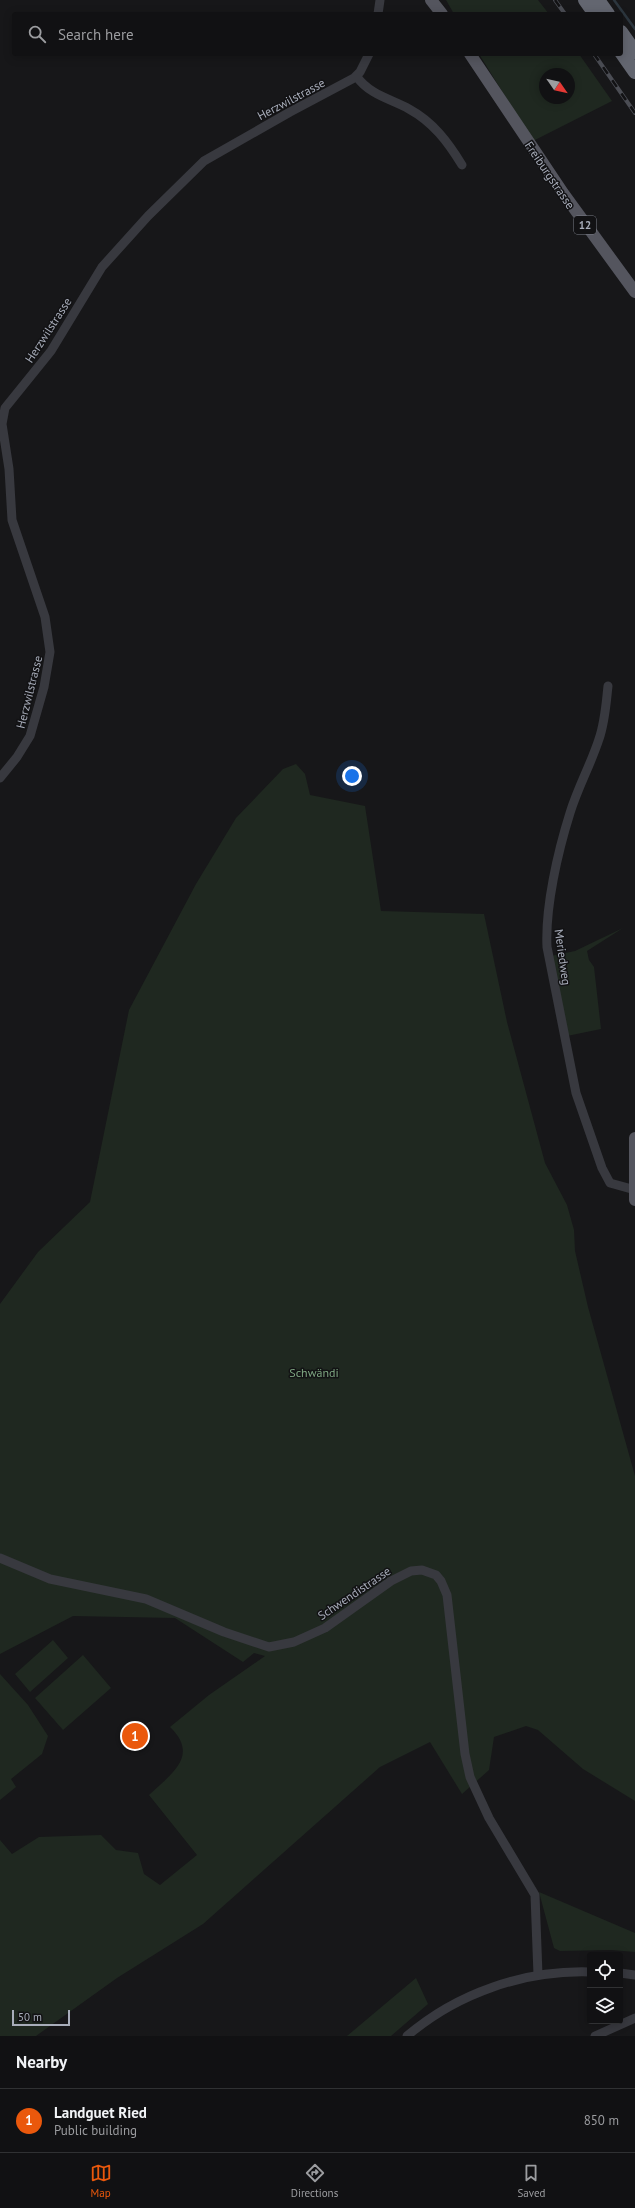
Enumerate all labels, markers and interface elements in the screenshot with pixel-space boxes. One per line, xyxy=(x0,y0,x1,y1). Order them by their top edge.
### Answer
search box xyxy=(12,12,623,56)
icon: search xyxy=(26,23,48,45)
text: Search here xyxy=(58,25,134,44)
north arrow xyxy=(539,68,575,104)
street label: Herzwilstrasse xyxy=(255,75,327,123)
street label: Freiburgstrasse xyxy=(522,138,578,212)
road number: 12 xyxy=(574,216,596,234)
street label: Herzwilstrasse xyxy=(21,295,75,365)
street label: Herzwilstrasse xyxy=(13,654,45,730)
your location xyxy=(342,766,362,786)
street label: Meriedweg xyxy=(552,928,574,986)
park label: Schwändi xyxy=(289,1365,339,1380)
street label: Schwendistrasse xyxy=(315,1563,393,1623)
pin: 1 xyxy=(122,1721,148,1751)
map controls xyxy=(587,1952,623,2024)
button: locate xyxy=(587,1952,623,1988)
button: layers xyxy=(587,1988,623,2024)
scale bar xyxy=(12,2008,70,2027)
text: 50 m xyxy=(18,2010,42,2024)
text: Nearby xyxy=(16,2051,67,2073)
text: Landguet Ried xyxy=(54,2103,147,2122)
text: 1 xyxy=(25,2112,33,2129)
text: 850 m xyxy=(584,2112,619,2129)
text: Public building xyxy=(54,2122,137,2139)
tab: Map xyxy=(90,2162,112,2200)
tab: Directions xyxy=(291,2162,338,2200)
tab: Saved xyxy=(517,2162,545,2200)

